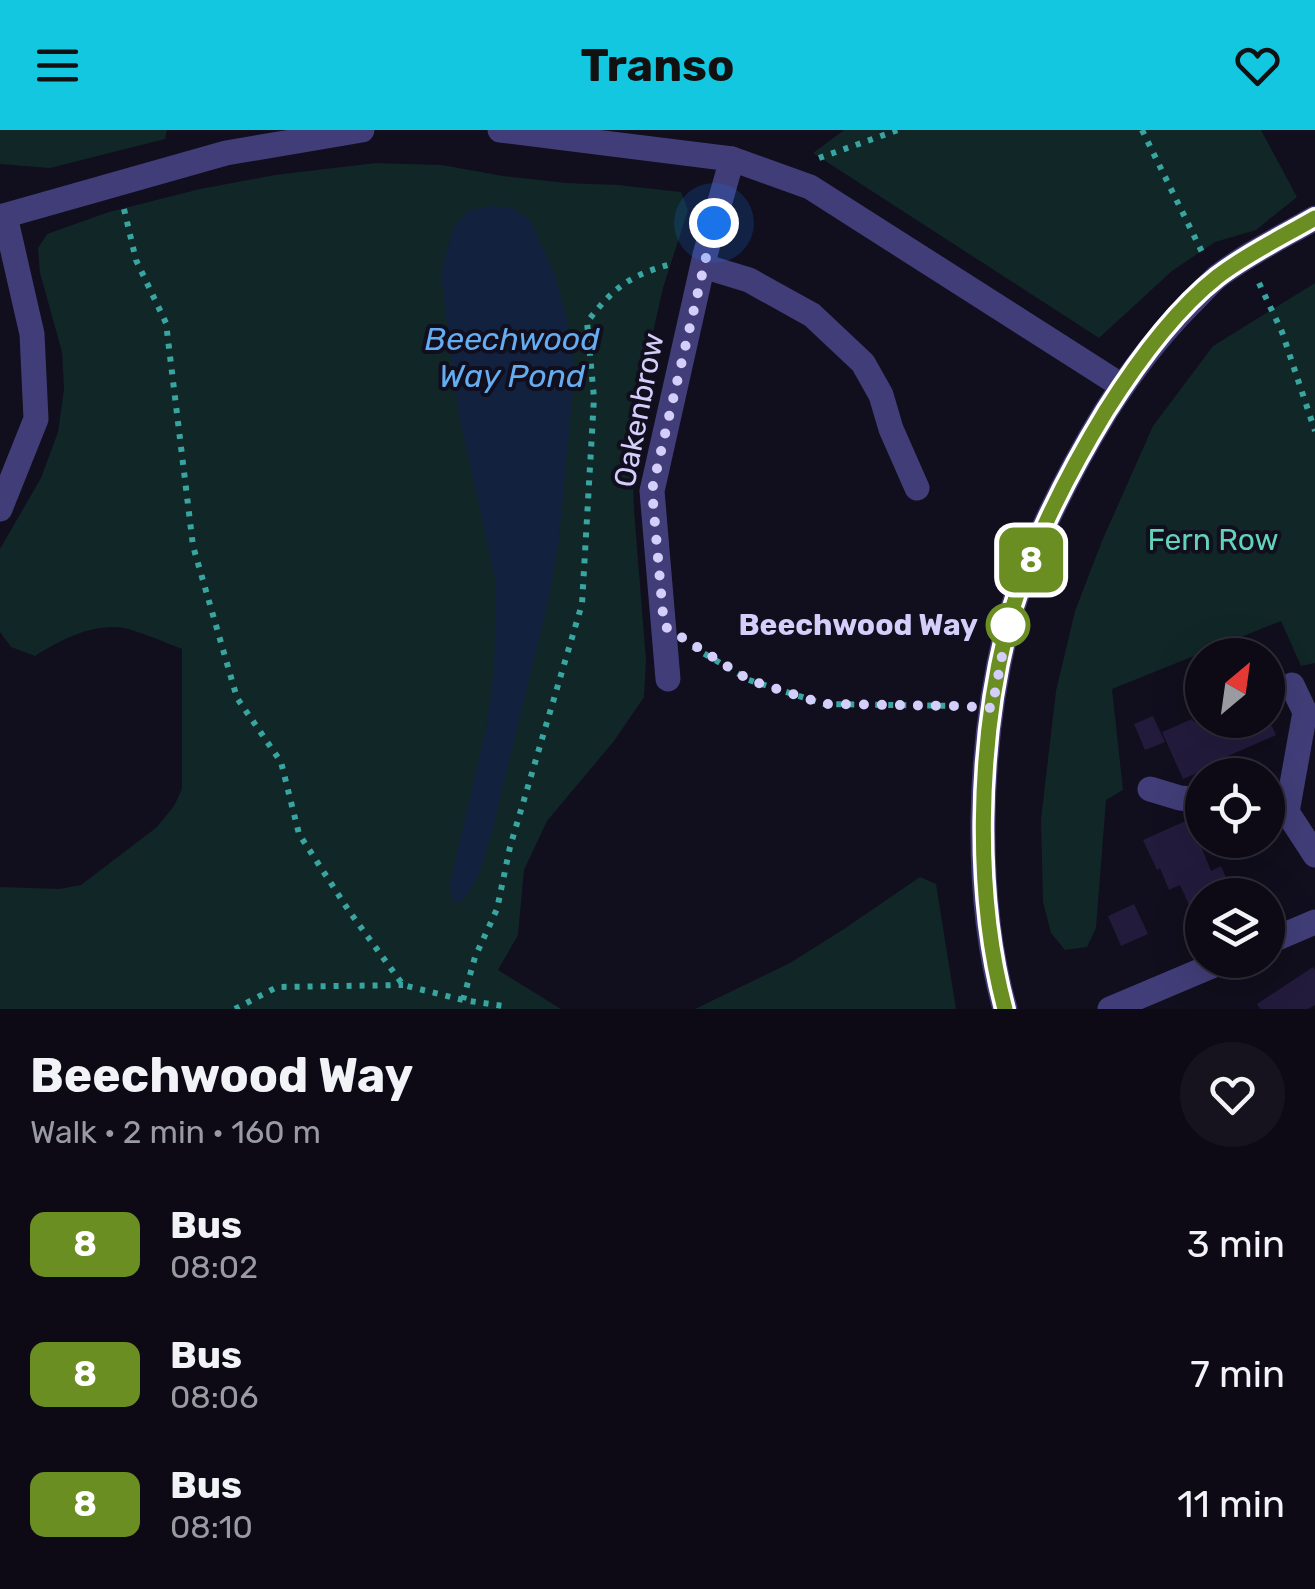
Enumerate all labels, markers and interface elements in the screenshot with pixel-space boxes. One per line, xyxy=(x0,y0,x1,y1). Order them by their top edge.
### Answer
icon: menu xyxy=(30,38,85,93)
icon: heart xyxy=(1230,38,1285,93)
text: Transo xyxy=(581,39,734,92)
your location xyxy=(689,198,739,248)
water label: Beechwood Way Pond xyxy=(425,320,600,395)
street label: Oakenbrow xyxy=(606,330,672,490)
park label: Fern Row xyxy=(1147,522,1279,558)
line badge: 8 xyxy=(998,528,1064,592)
text: 8 xyxy=(1019,539,1043,581)
marker: Beechwood Way xyxy=(987,604,1029,646)
place label: Beechwood Way xyxy=(738,607,978,643)
north arrow xyxy=(1185,638,1285,738)
map controls xyxy=(1185,638,1285,978)
button: locate xyxy=(1185,758,1285,858)
button: layers xyxy=(1185,878,1285,978)
button: heart xyxy=(1180,1042,1285,1147)
text: Beechwood Way xyxy=(30,1047,413,1104)
text: Walk · 2 min · 160 m xyxy=(30,1113,321,1151)
text: Bus xyxy=(170,1202,242,1248)
text: 3 min xyxy=(1187,1221,1285,1267)
text: 8 xyxy=(73,1223,97,1265)
text: 08:02 xyxy=(170,1248,258,1286)
text: Bus xyxy=(170,1332,242,1378)
text: 7 min xyxy=(1190,1351,1285,1397)
text: 8 xyxy=(73,1353,97,1395)
text: 08:06 xyxy=(170,1378,258,1416)
text: Bus xyxy=(170,1462,242,1508)
text: 11 min xyxy=(1177,1481,1285,1527)
text: 8 xyxy=(73,1483,97,1525)
text: 08:10 xyxy=(170,1508,253,1546)

